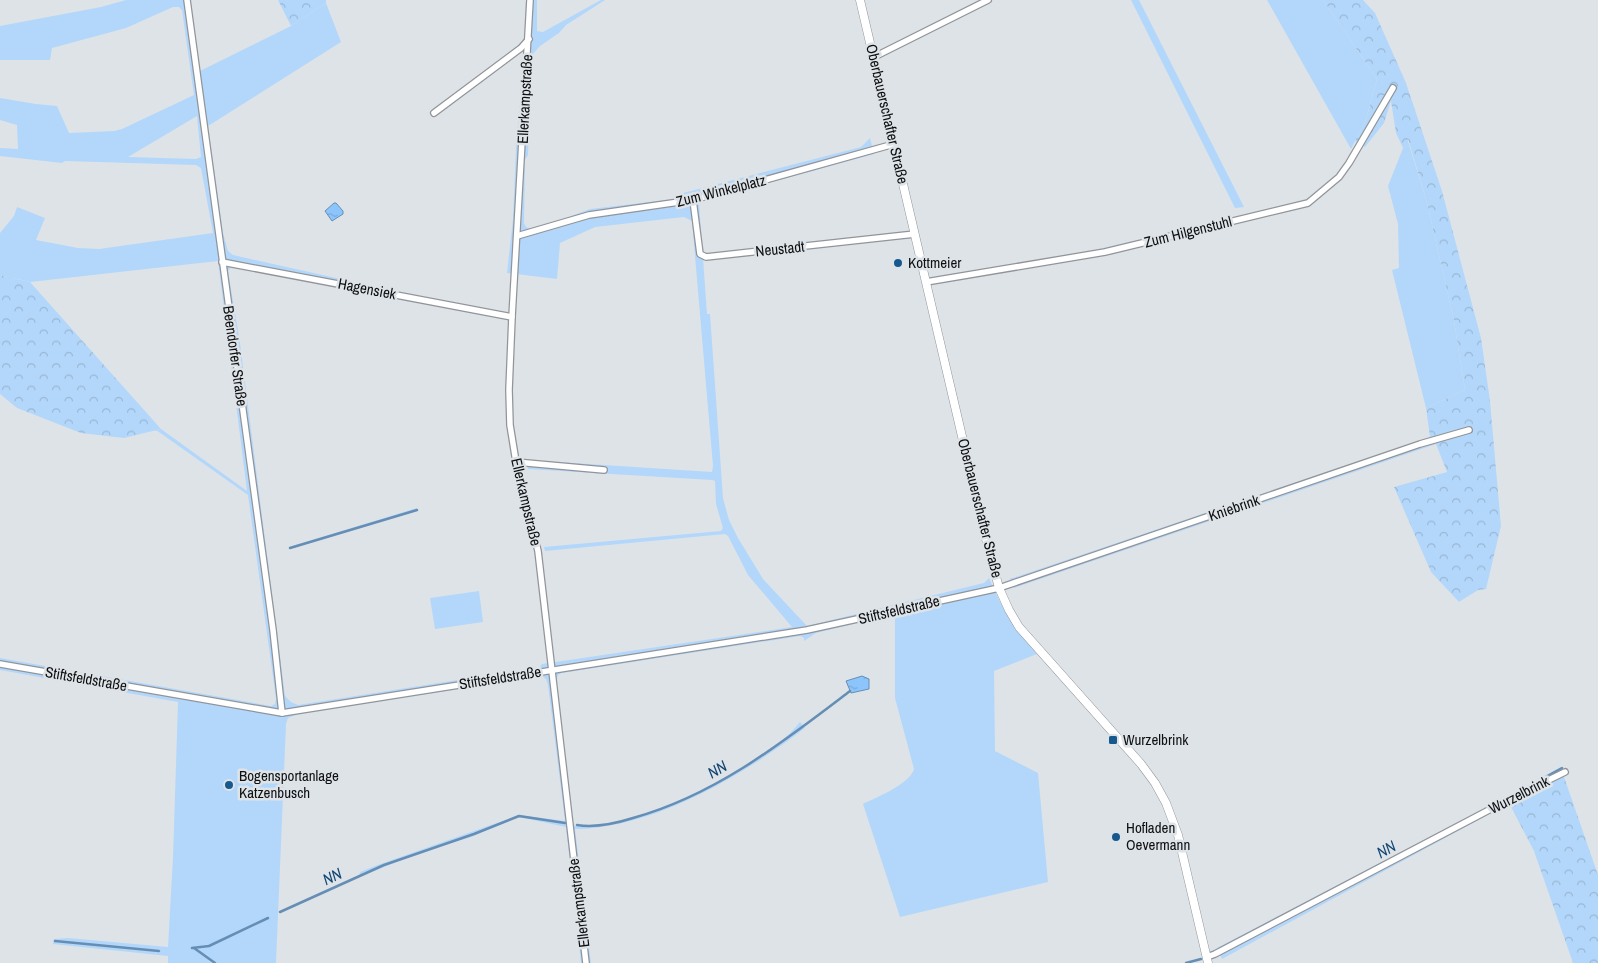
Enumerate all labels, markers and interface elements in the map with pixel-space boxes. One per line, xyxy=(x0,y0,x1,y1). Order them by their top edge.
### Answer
street label: Oberbauerschafter Straße xyxy=(861,42,914,186)
street label: Ellerkampstraße xyxy=(512,54,537,144)
street label: Zum Winkelplatz xyxy=(674,169,768,212)
street label: Zum Hilgenstuhl xyxy=(1142,210,1234,253)
street label: Neustadt xyxy=(754,235,806,262)
place label: Kottmeier xyxy=(908,252,961,273)
marker: Kottmeier xyxy=(892,257,904,269)
street label: Hagensiek xyxy=(336,273,399,305)
street label: Beendorfer Straße xyxy=(218,304,253,408)
street label: Oberbauerschafter Straße xyxy=(953,436,1008,580)
street label: Ellerkampstraße xyxy=(506,456,547,548)
street label: Kniebrink xyxy=(1206,489,1263,526)
street label: Stiftsfeldstraße xyxy=(856,590,942,629)
street label: Stiftsfeldstraße xyxy=(44,661,129,696)
street label: Stiftsfeldstraße xyxy=(457,661,543,694)
place label: Wurzelbrink xyxy=(1123,729,1189,750)
marker: Wurzelbrink xyxy=(1107,734,1119,746)
water label: NN xyxy=(703,754,731,783)
place label: Bogensportanlage Katzenbusch xyxy=(239,765,339,803)
street label: Wurzelbrink xyxy=(1485,770,1553,819)
marker: Bogensportanlage Katzenbusch xyxy=(223,779,235,791)
place label: Hofladen Oevermann xyxy=(1126,817,1190,855)
marker: Hofladen Oevermann xyxy=(1110,831,1122,843)
water label: NN xyxy=(1372,835,1400,863)
street label: Ellerkampstraße xyxy=(563,857,594,949)
water label: NN xyxy=(319,862,346,890)

